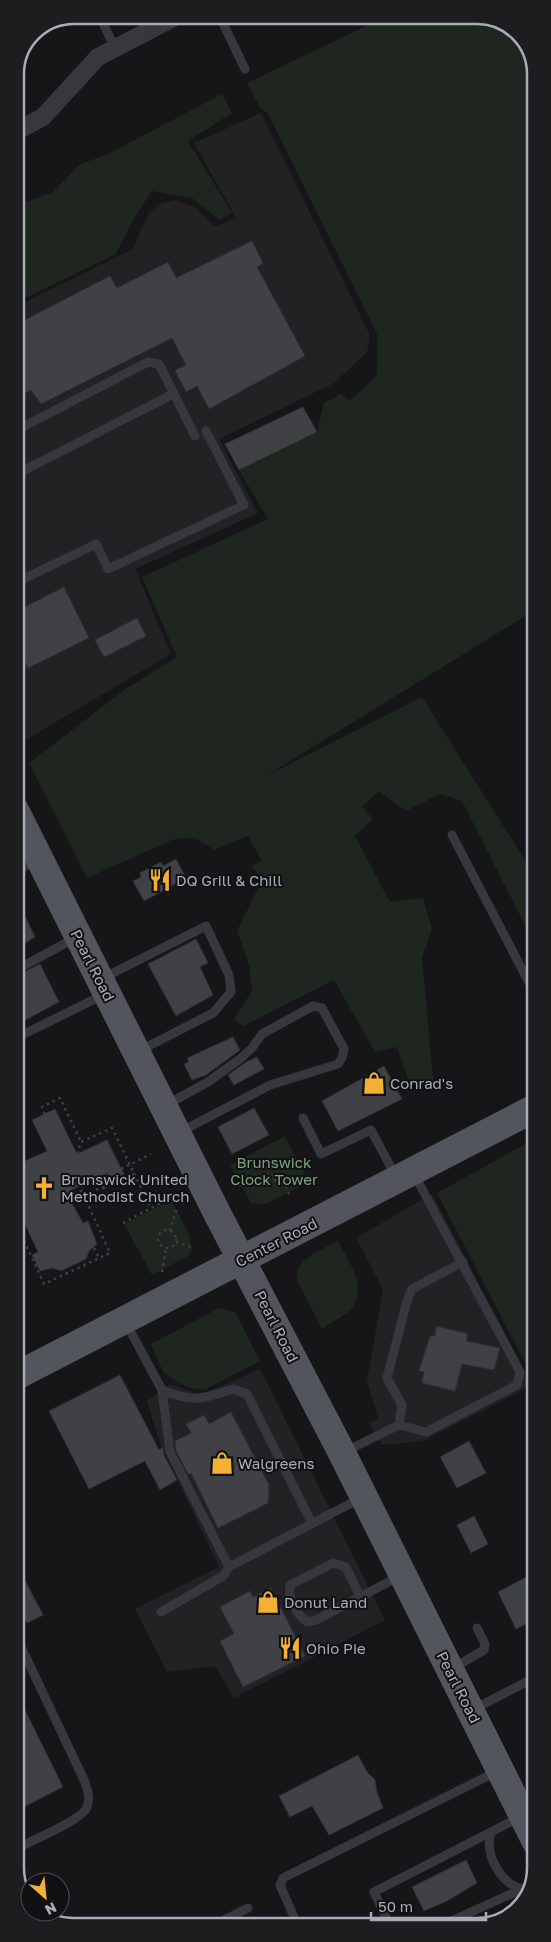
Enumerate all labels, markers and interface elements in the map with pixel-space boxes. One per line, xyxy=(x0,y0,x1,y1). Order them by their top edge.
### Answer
restaurant icon: DQ Grill & Chill xyxy=(147,867,173,893)
place label: DQ Grill & Chill xyxy=(176,871,282,889)
street label: Pearl Road xyxy=(67,926,119,1004)
shop icon: Conrad's xyxy=(361,1070,387,1096)
place label: Conrad's xyxy=(390,1074,453,1092)
park label: Brunswick Clock Tower xyxy=(230,1153,318,1188)
place label: Brunswick United Methodist Church xyxy=(61,1170,189,1205)
church icon: Brunswick United Methodist Church xyxy=(31,1175,57,1201)
street label: Center Road xyxy=(232,1214,320,1270)
street label: Pearl Road xyxy=(251,1287,303,1365)
shop icon: Walgreens xyxy=(209,1450,235,1476)
place label: Walgreens xyxy=(238,1454,314,1472)
shop icon: Donut Land xyxy=(255,1589,281,1615)
place label: Donut Land xyxy=(284,1593,367,1611)
restaurant icon: Ohio Pie xyxy=(277,1635,303,1661)
place label: Ohio Pie xyxy=(306,1639,366,1657)
street label: Pearl Road xyxy=(433,1648,485,1726)
north arrow xyxy=(20,1872,70,1922)
scale bar xyxy=(371,1890,486,1922)
text: 50 m xyxy=(378,1897,413,1915)
text: N xyxy=(43,1899,60,1919)

